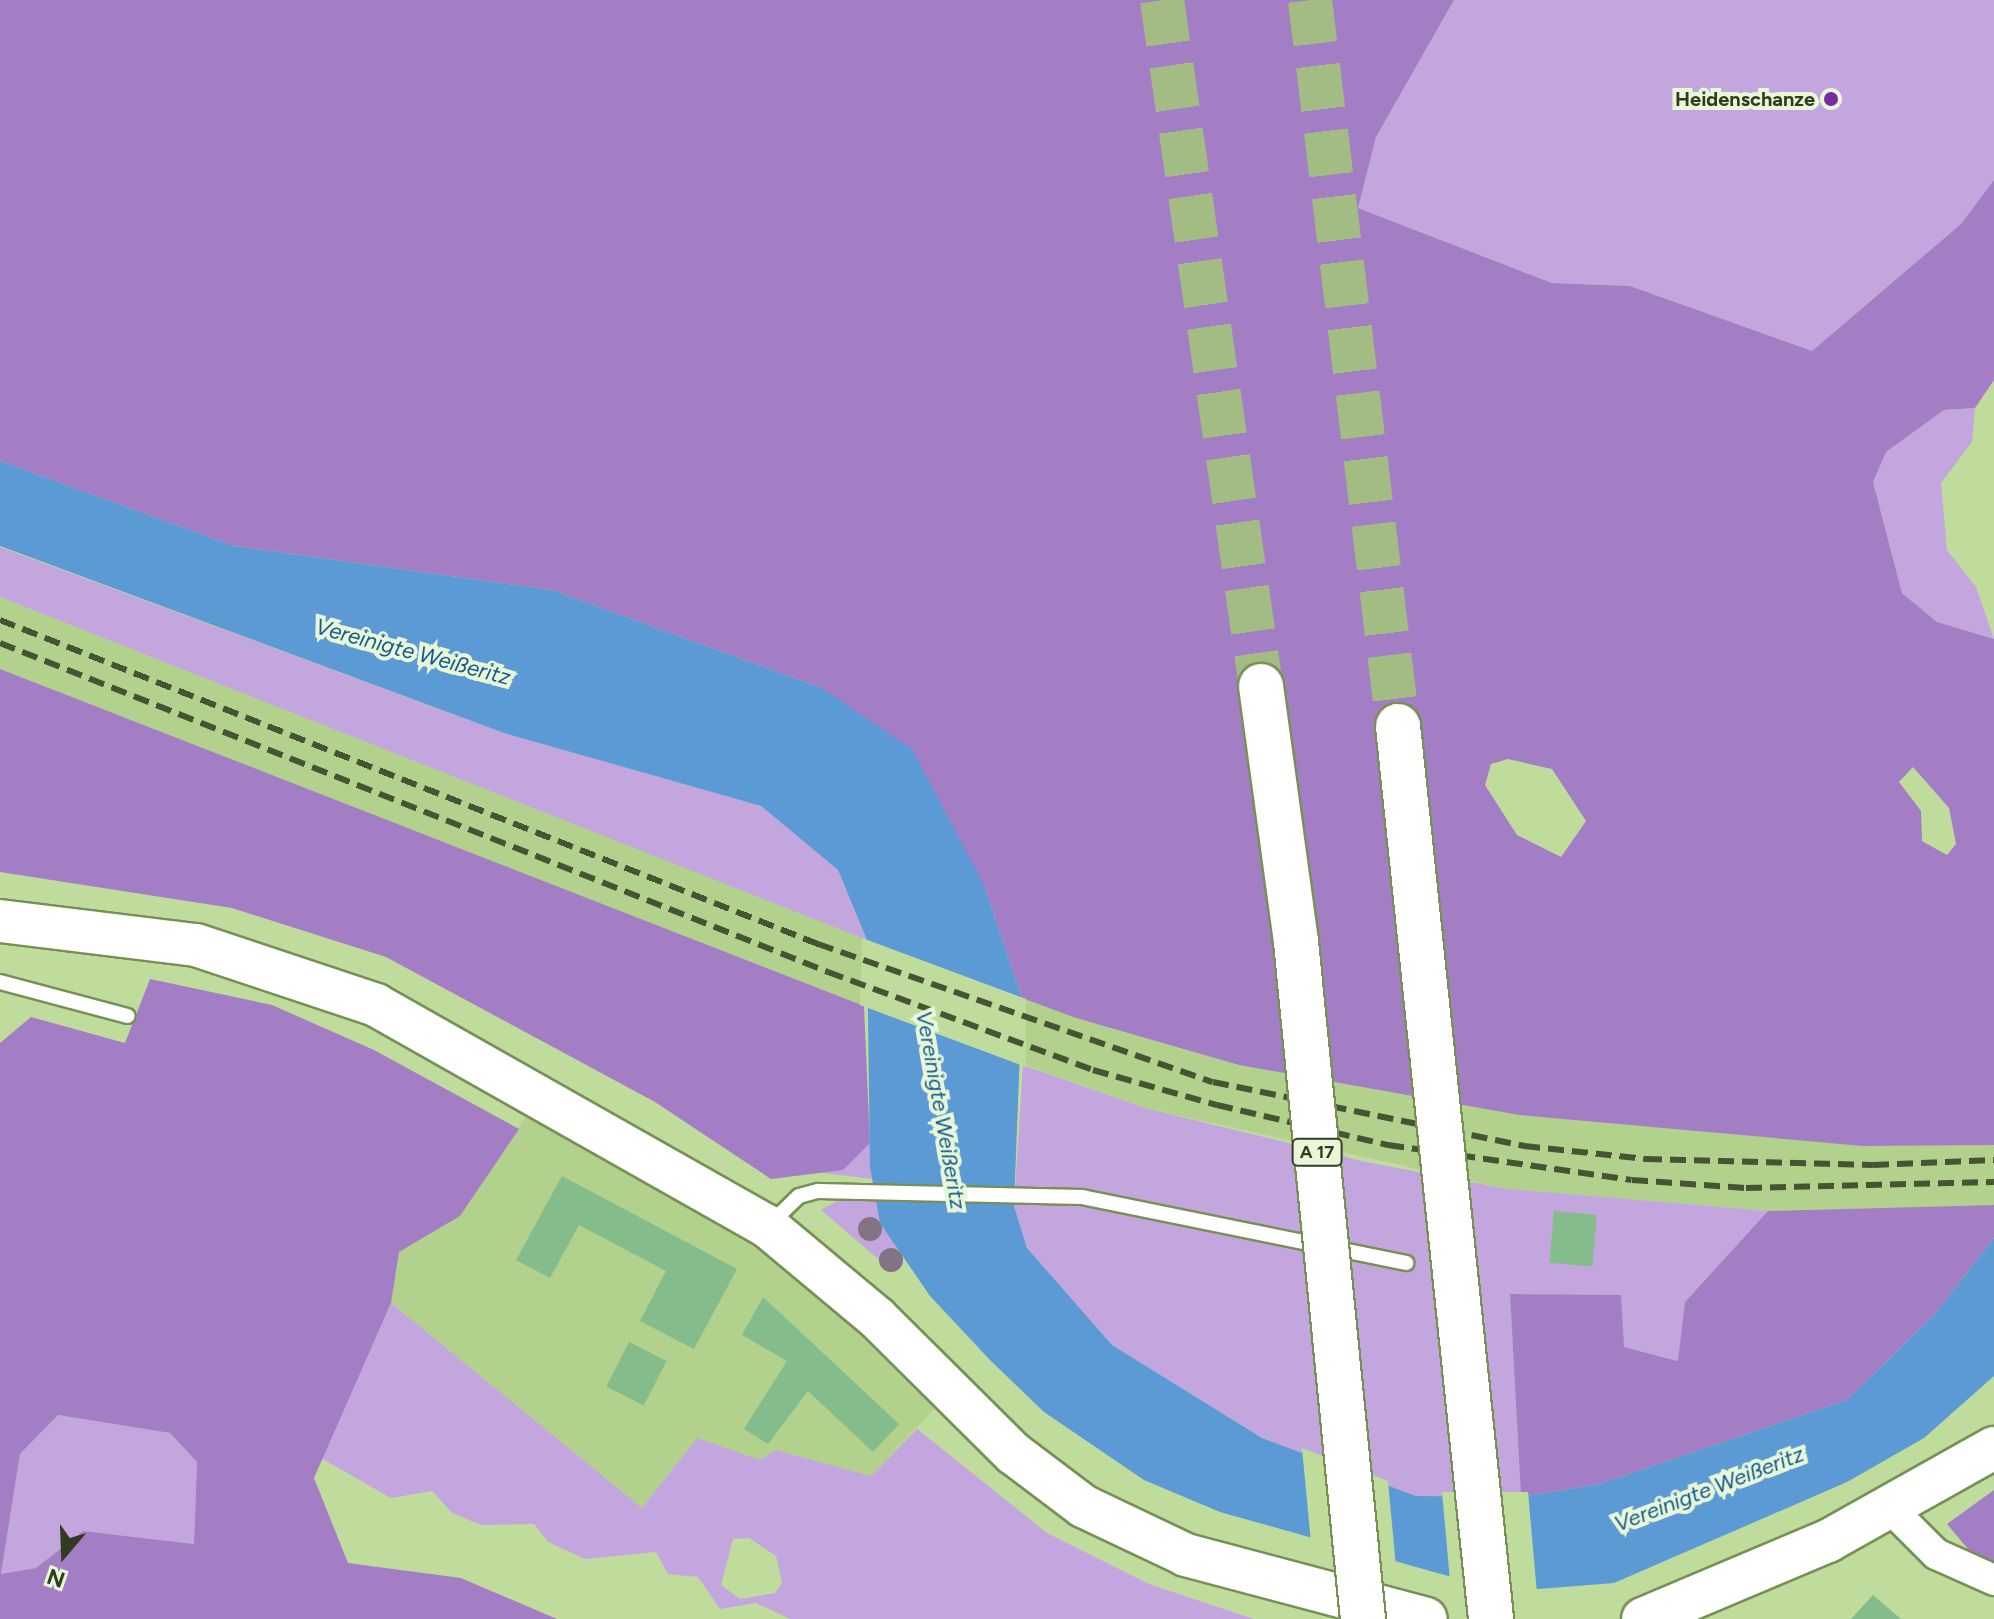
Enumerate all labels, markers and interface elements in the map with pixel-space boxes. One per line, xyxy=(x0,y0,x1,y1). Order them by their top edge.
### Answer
place label: Heidenschanze xyxy=(1675,87,1815,111)
marker: Heidenschanze xyxy=(1822,90,1840,108)
water label: Vereinigte Weißeritz xyxy=(313,613,513,691)
water label: Vereinigte Weißeritz xyxy=(911,1009,971,1211)
road number: A 17 xyxy=(1291,1138,1343,1166)
water label: Vereinigte Weißeritz xyxy=(1610,1441,1808,1537)
north arrow xyxy=(24,1515,104,1595)
text: N xyxy=(44,1563,68,1594)

